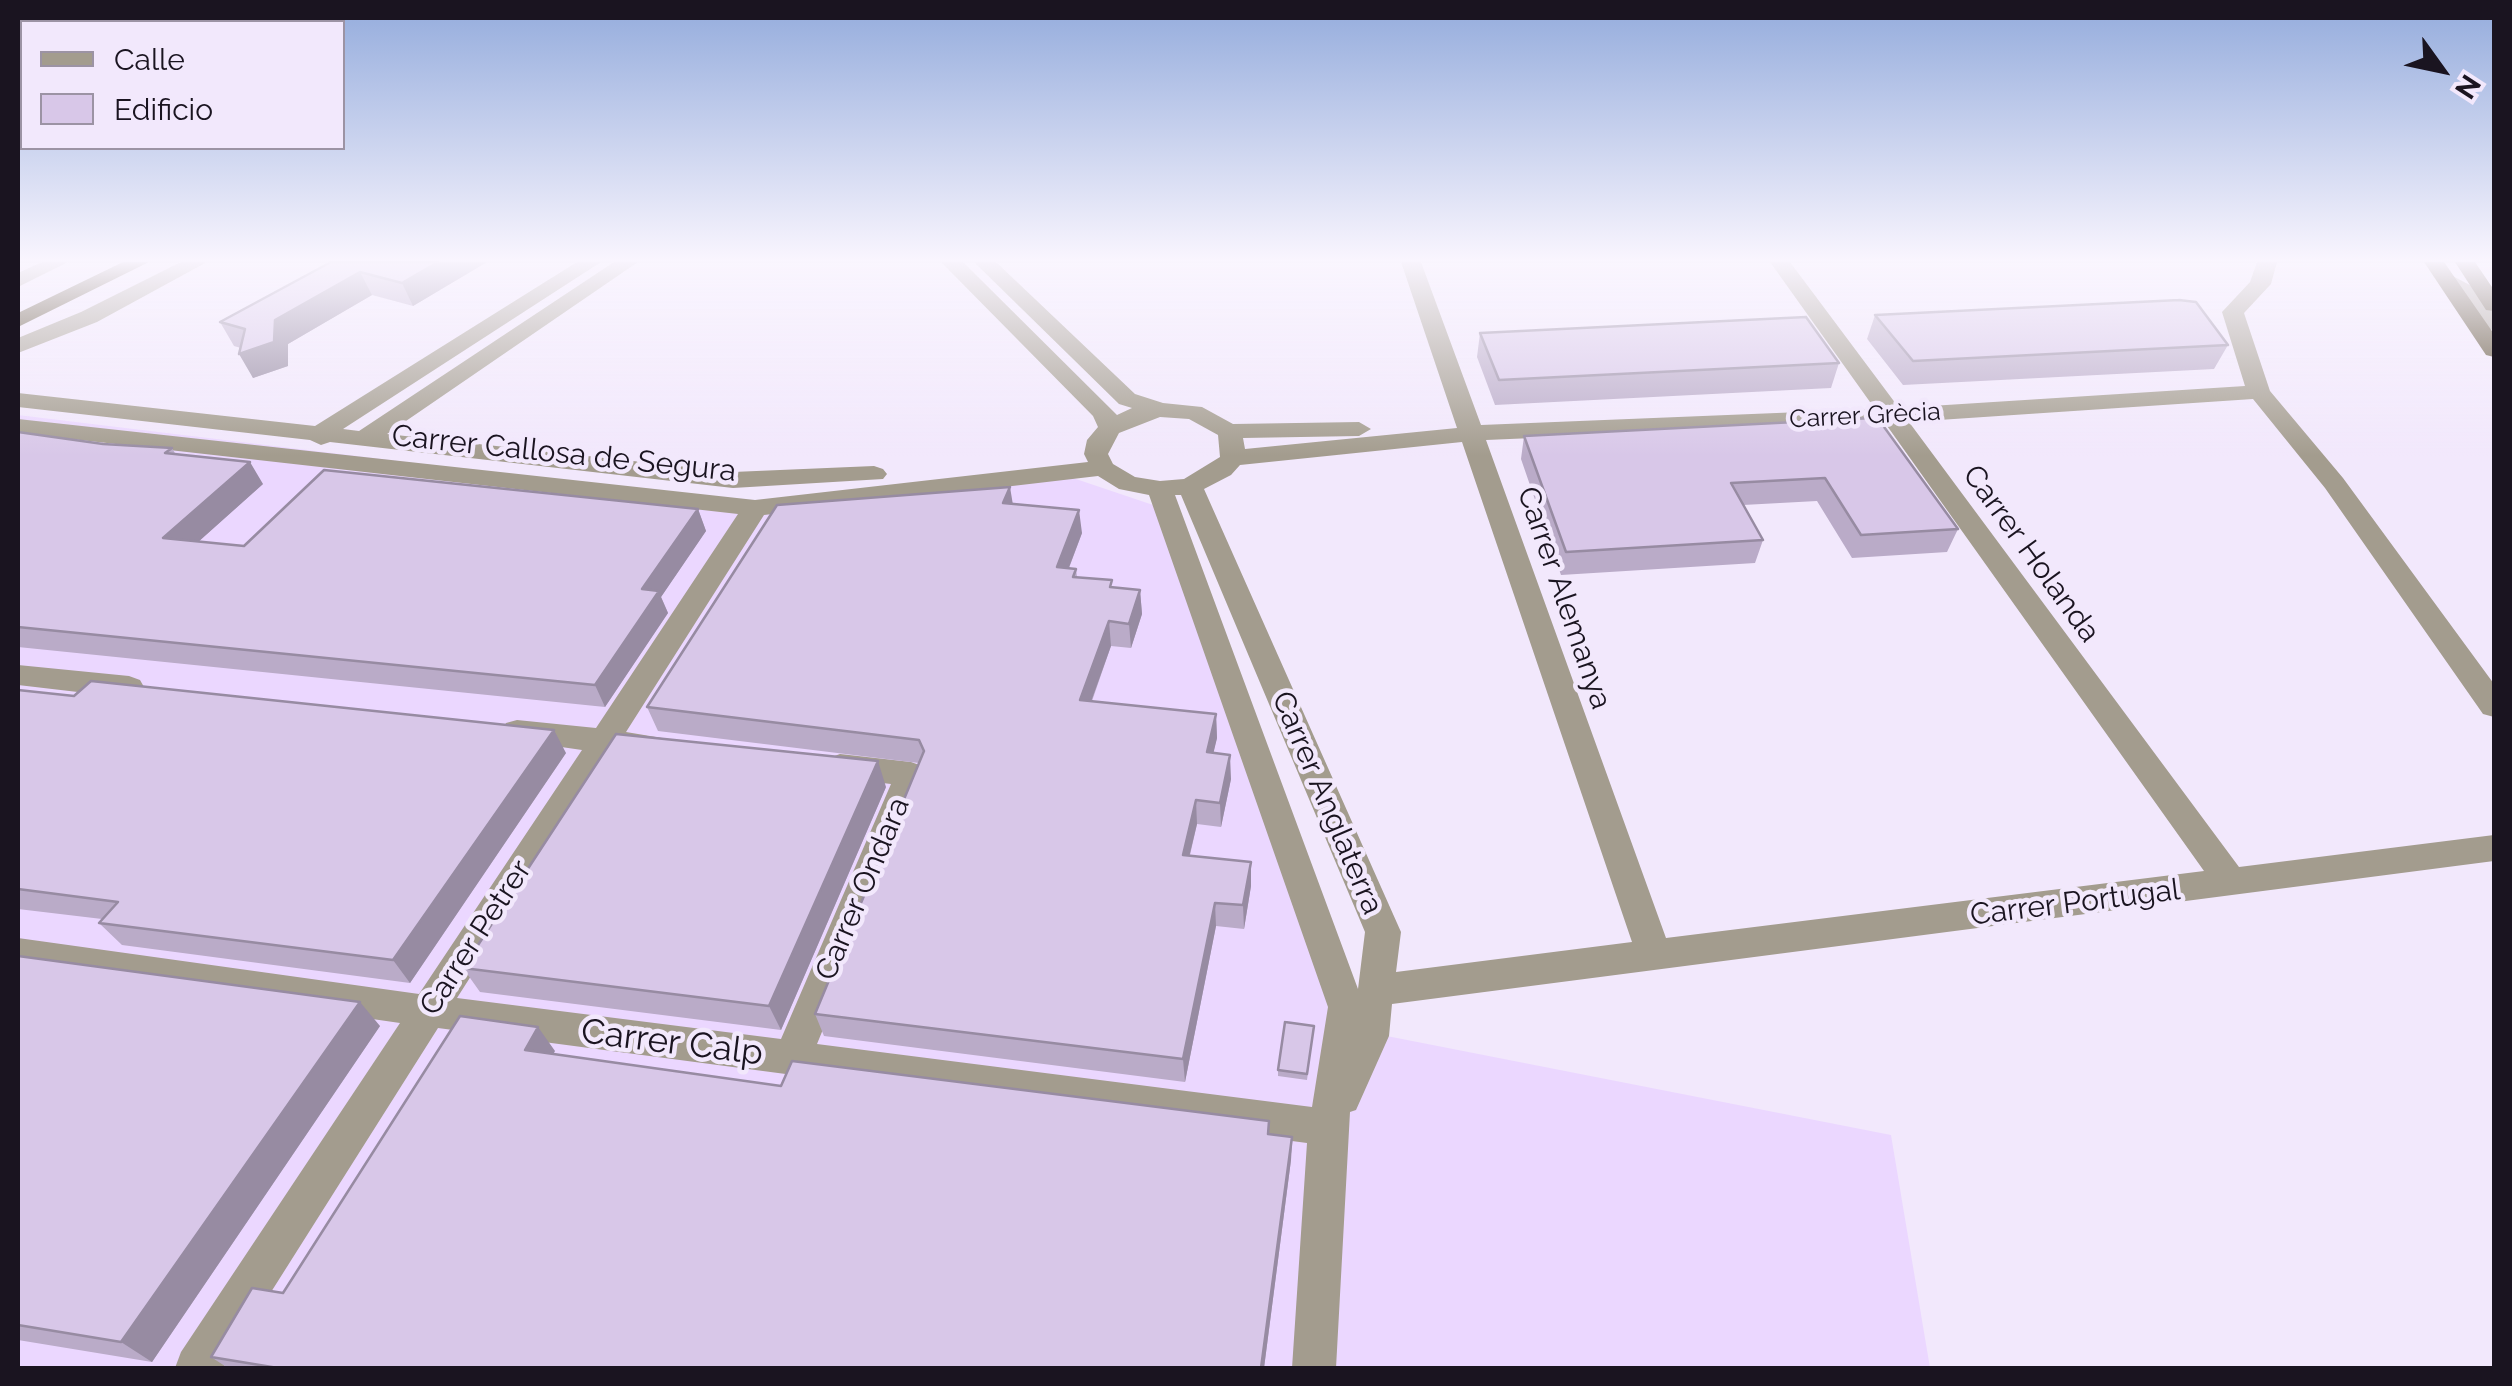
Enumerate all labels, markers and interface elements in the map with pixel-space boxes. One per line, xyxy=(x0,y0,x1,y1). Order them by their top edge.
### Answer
legend xyxy=(20,20,345,150)
north arrow xyxy=(2392,20,2492,120)
text: Calle xyxy=(114,42,185,77)
text: N xyxy=(2448,69,2487,105)
text: Edificio xyxy=(114,92,213,127)
street label: Carrer Grècia xyxy=(1789,397,1941,435)
street label: Carrer Callosa de Segura xyxy=(390,418,738,490)
street label: Carrer Holanda xyxy=(1955,458,2107,650)
street label: Carrer Alemanya xyxy=(1509,482,1619,714)
street label: Carrer Anglaterra xyxy=(1264,686,1390,920)
street label: Carrer Ondara xyxy=(808,792,918,986)
street label: Carrer Petrer xyxy=(413,854,539,1022)
street label: Carrer Portugal xyxy=(1968,872,2182,934)
street label: Carrer Calp xyxy=(579,1011,765,1075)

